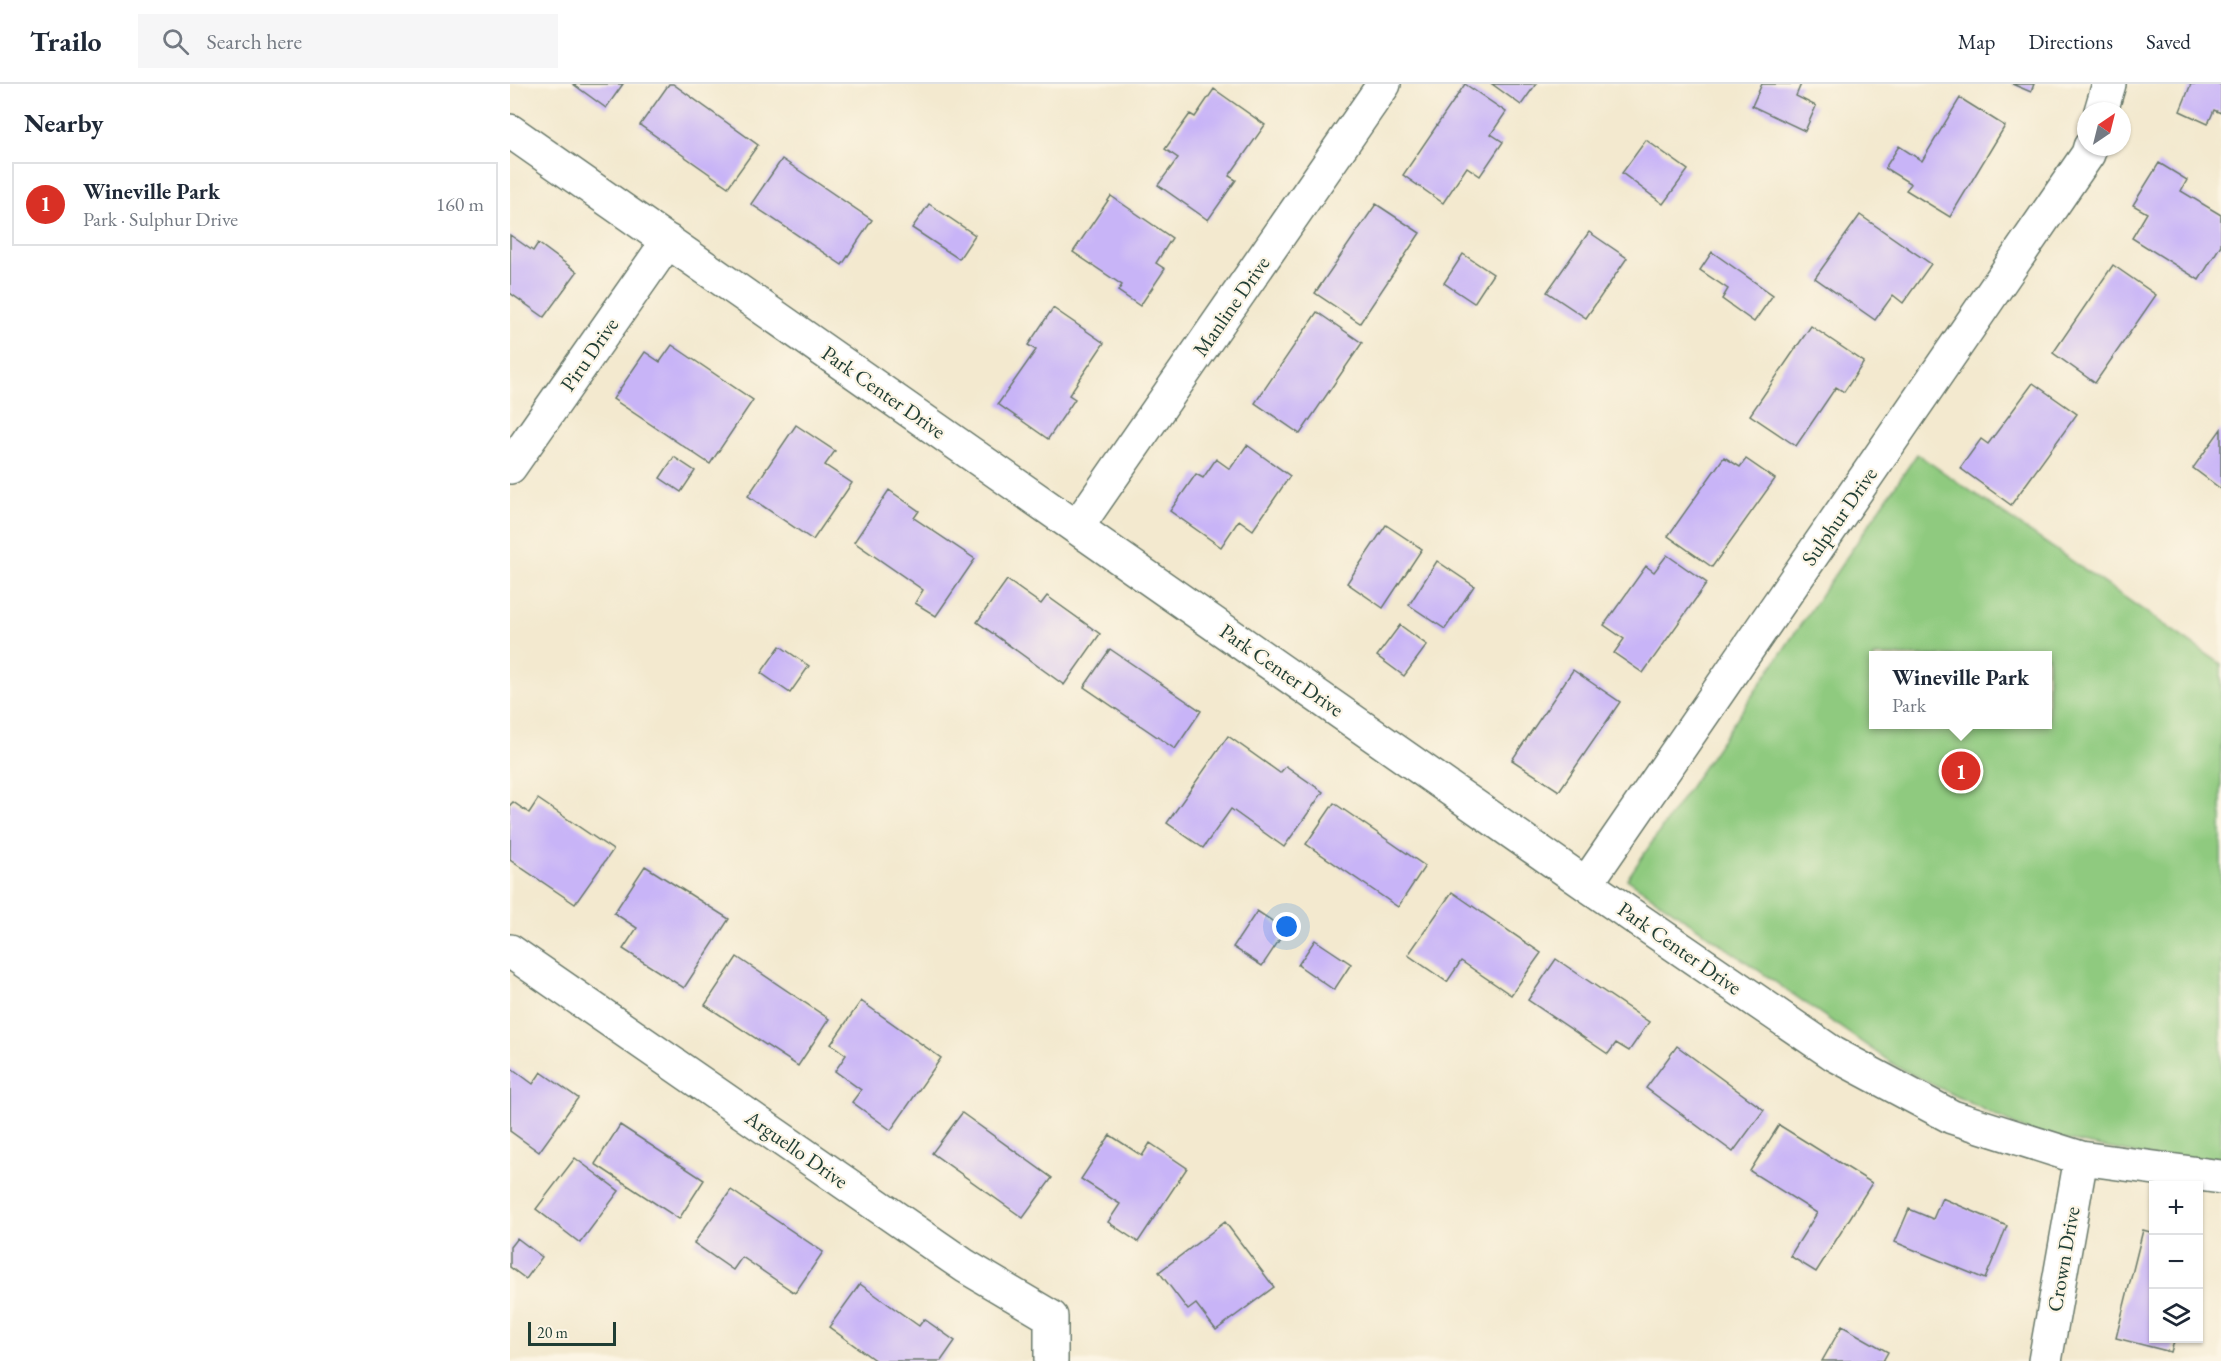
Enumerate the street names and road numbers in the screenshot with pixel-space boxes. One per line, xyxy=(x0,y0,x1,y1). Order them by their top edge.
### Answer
street label: Manline Drive xyxy=(1187,251,1275,361)
street label: Piru Drive xyxy=(554,312,624,396)
street label: Park Center Drive xyxy=(817,339,951,445)
street label: Sulphur Drive xyxy=(1795,461,1883,571)
street label: Park Center Drive xyxy=(1215,617,1349,723)
street label: Park Center Drive xyxy=(1613,895,1747,1001)
street label: Arguello Drive xyxy=(740,1103,854,1194)
street label: Crown Drive xyxy=(2040,1204,2086,1314)

